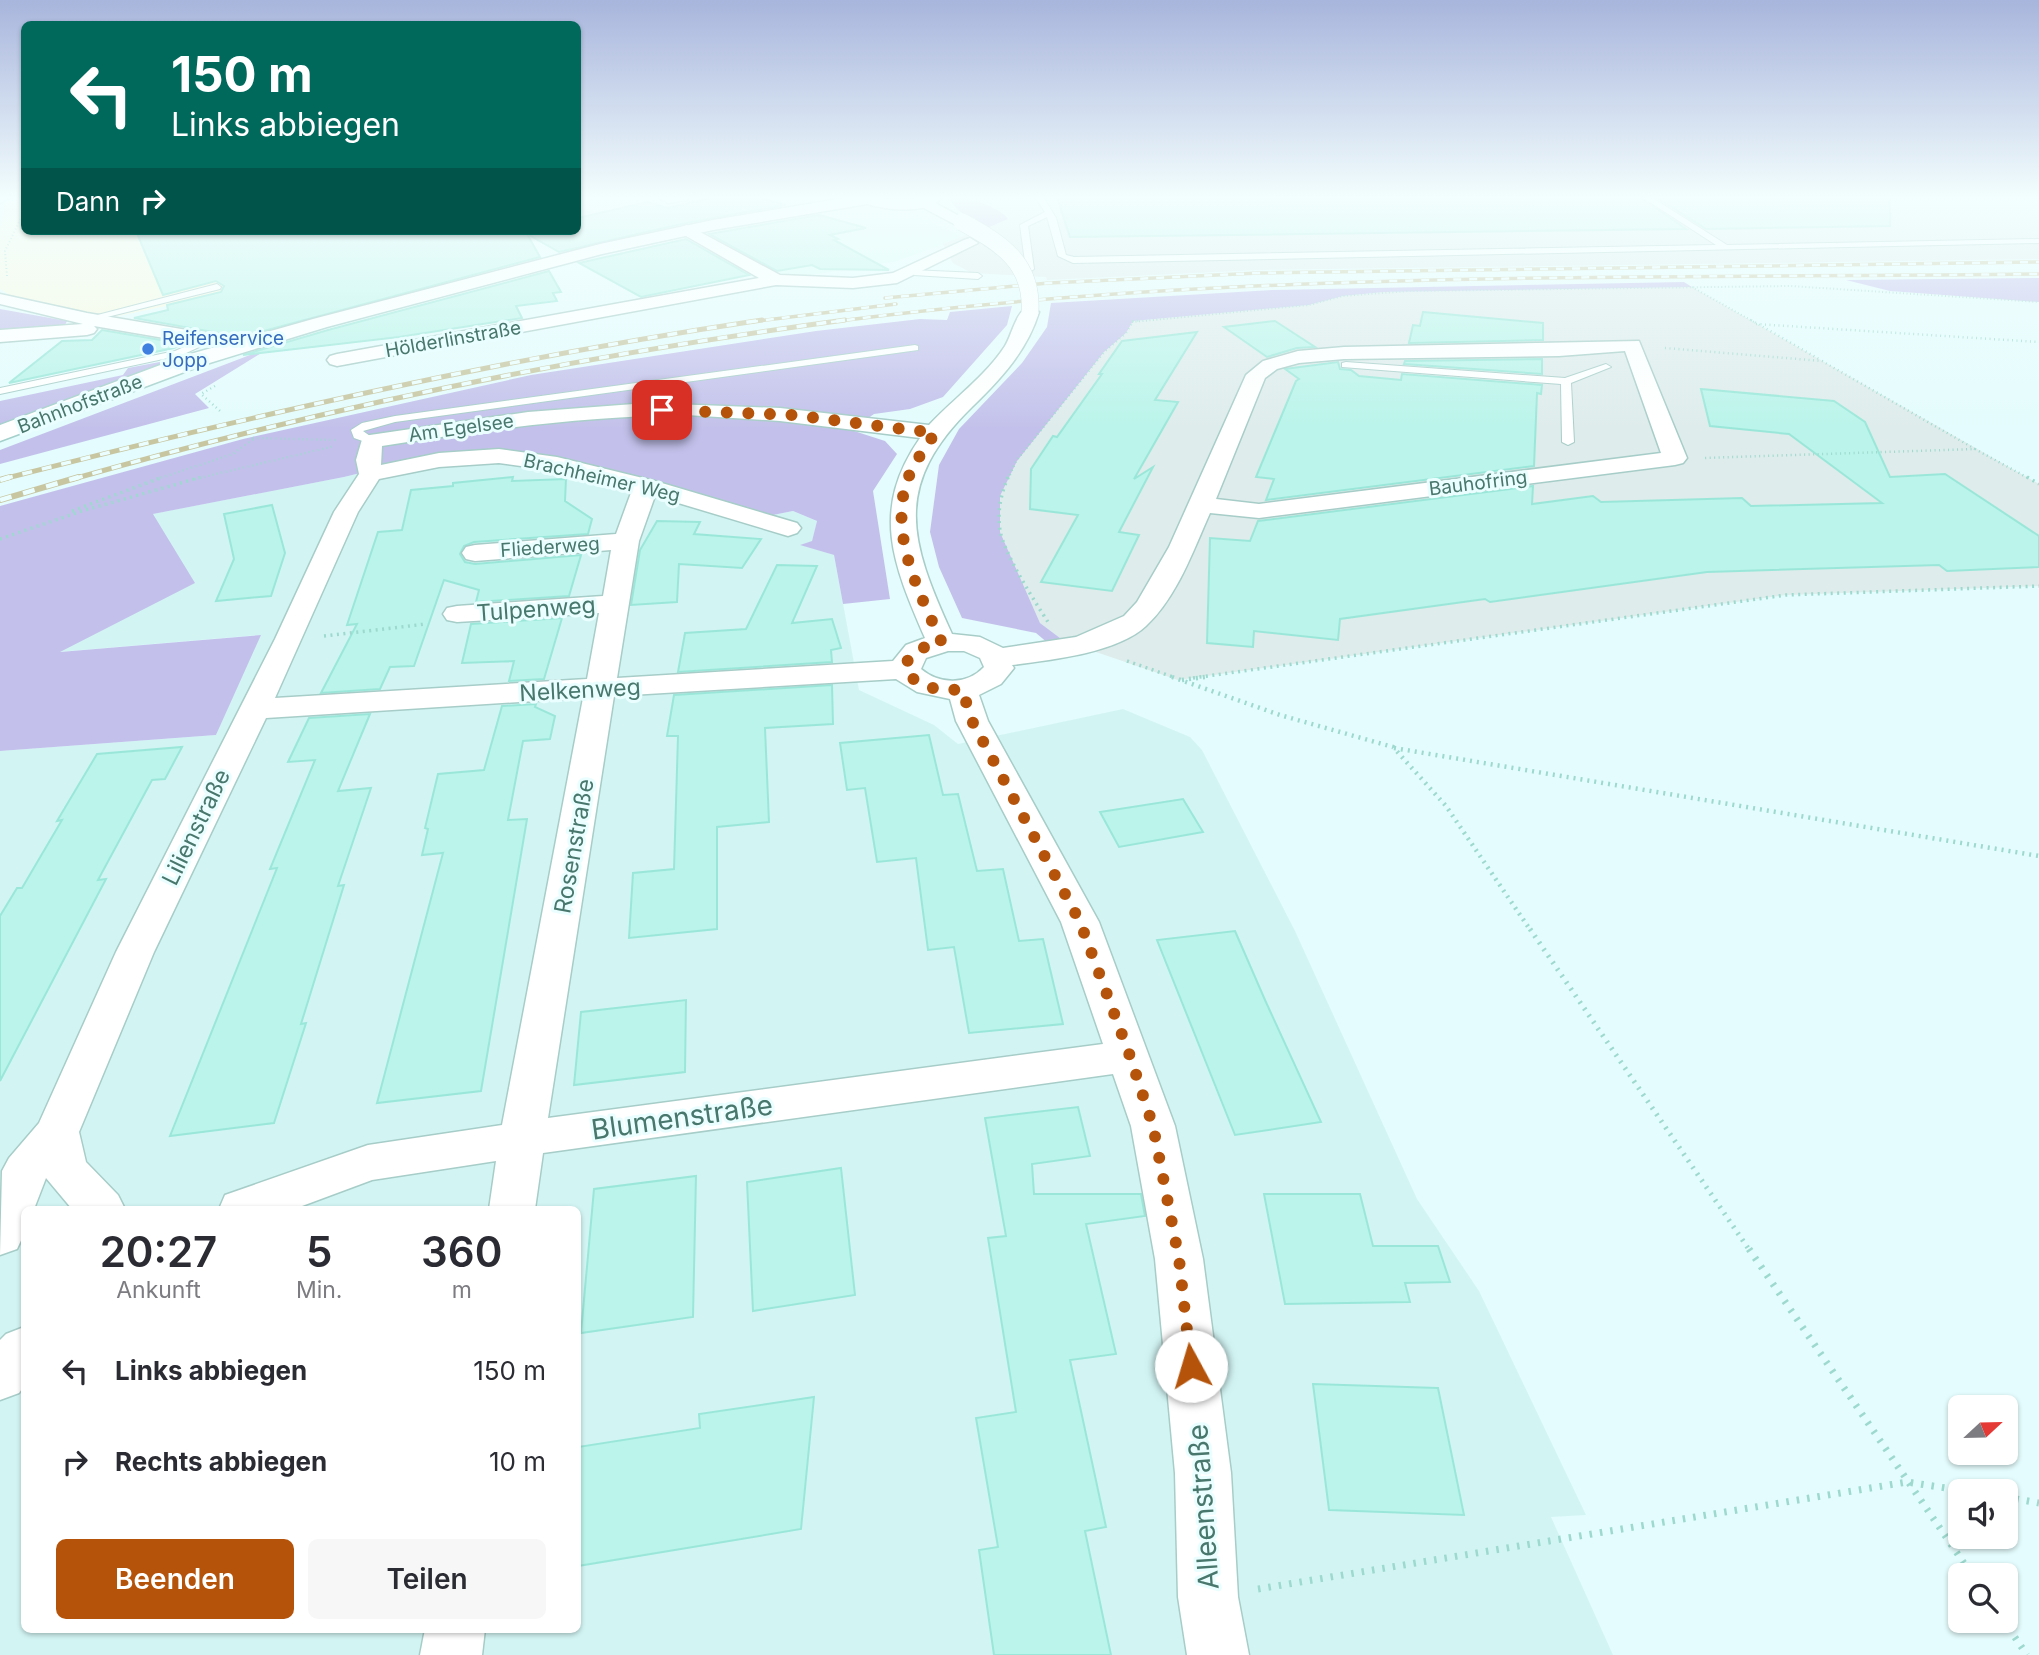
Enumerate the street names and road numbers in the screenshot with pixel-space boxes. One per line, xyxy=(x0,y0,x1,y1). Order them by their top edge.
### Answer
street label: Hölderlinstraße xyxy=(383,316,523,362)
street label: Bahnhofstraße xyxy=(14,370,146,438)
street label: Am Egelsee xyxy=(407,409,515,447)
street label: Brachheimer Weg xyxy=(521,449,683,507)
street label: Bauhofring xyxy=(1427,466,1529,500)
street label: Fliederweg xyxy=(500,532,600,562)
street label: Tulpenweg xyxy=(476,591,596,627)
street label: Nelkenweg xyxy=(519,673,641,707)
street label: Lilienstraße xyxy=(156,764,236,890)
street label: Rosenstraße xyxy=(548,776,600,916)
street label: Blumenstraße xyxy=(589,1087,775,1147)
street label: Alleenstraße xyxy=(1180,1423,1226,1591)

